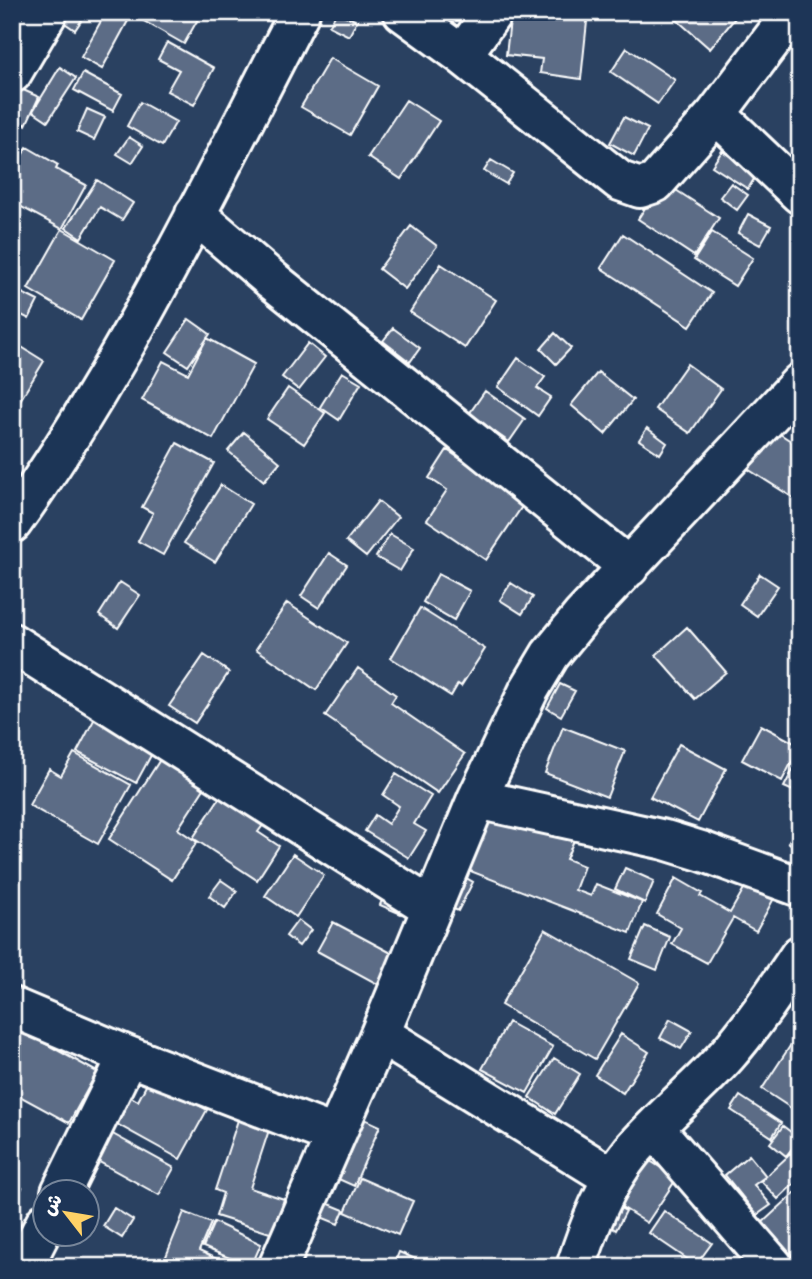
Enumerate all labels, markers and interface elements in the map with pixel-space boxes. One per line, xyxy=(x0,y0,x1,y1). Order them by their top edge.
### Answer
north arrow xyxy=(32,1178,102,1248)
text: ش xyxy=(37,1190,71,1222)

